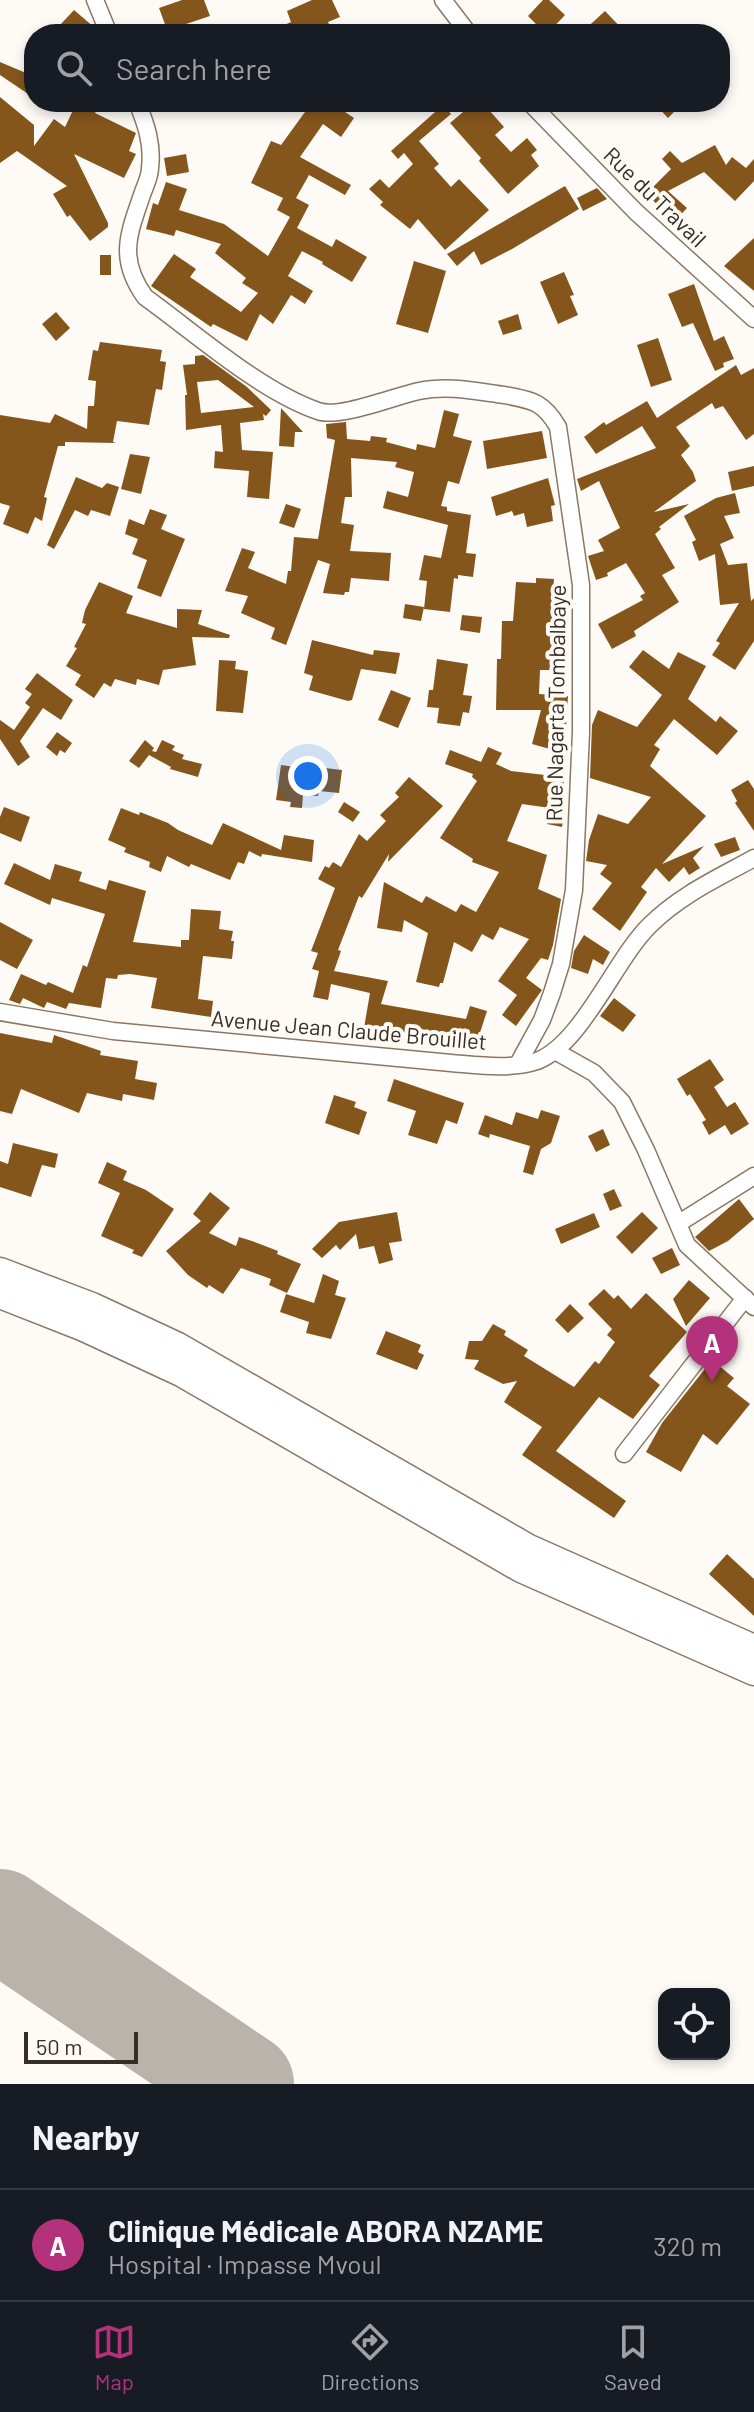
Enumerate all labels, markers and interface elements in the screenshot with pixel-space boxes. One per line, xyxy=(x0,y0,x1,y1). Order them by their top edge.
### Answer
search box xyxy=(24,24,730,112)
icon: search xyxy=(52,46,96,90)
text: Search here xyxy=(116,50,272,86)
street label: Rue du Travail xyxy=(599,141,712,252)
street label: Rue Nagarta Tombalbaye xyxy=(540,584,570,821)
your location xyxy=(288,756,328,796)
street label: Avenue Jean Claude Brouillet xyxy=(210,1004,488,1054)
pin: A xyxy=(686,1316,738,1382)
map controls xyxy=(658,1988,730,2060)
button: locate xyxy=(658,1988,730,2060)
scale bar xyxy=(24,2028,138,2064)
text: 50 m xyxy=(36,2033,82,2059)
text: Nearby xyxy=(32,2116,140,2157)
text: Clinique Médicale ABORA NZAME xyxy=(108,2212,543,2248)
text: A xyxy=(49,2230,67,2261)
text: 320 m xyxy=(653,2230,722,2261)
text: Hospital · Impasse Mvoul xyxy=(108,2248,381,2279)
tab: Map xyxy=(92,2320,136,2394)
tab: Directions xyxy=(321,2320,419,2394)
tab: Saved xyxy=(604,2320,662,2394)

